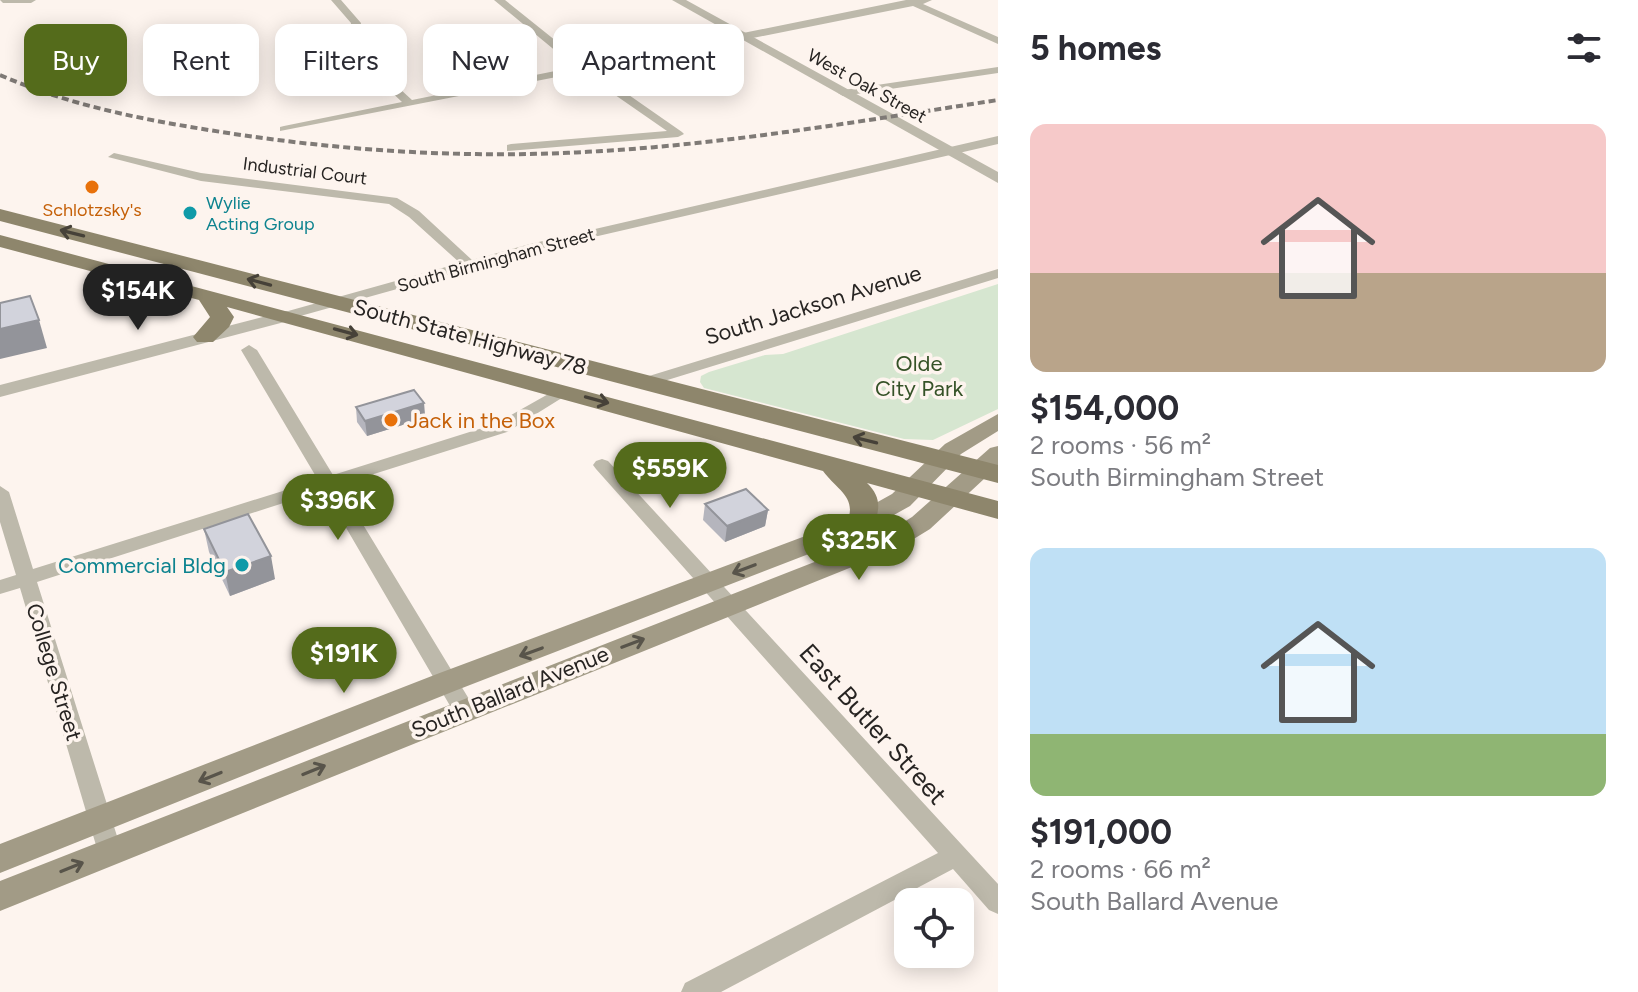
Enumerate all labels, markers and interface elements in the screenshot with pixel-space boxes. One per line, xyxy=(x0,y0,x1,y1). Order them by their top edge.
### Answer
chip: Buy xyxy=(24,24,127,96)
chip: Rent xyxy=(143,24,259,96)
chip: Filters xyxy=(275,24,407,96)
chip: New xyxy=(423,24,537,96)
chip: Apartment xyxy=(553,24,744,96)
icon: filters xyxy=(1562,26,1606,70)
text: 5 homes xyxy=(1030,28,1161,69)
street label: West Oak Street xyxy=(804,44,931,128)
street label: Industrial Court xyxy=(242,152,369,190)
icon: home xyxy=(1246,176,1390,320)
marker: Schlotzsky's xyxy=(83,178,101,196)
place label: Wylie Acting Group xyxy=(206,192,315,235)
place label: Schlotzsky's xyxy=(42,199,142,221)
marker: Wylie Acting Group xyxy=(181,204,199,222)
street label: South Birmingham Street xyxy=(395,223,597,297)
one-way arrow xyxy=(60,225,85,240)
street label: South Jackson Avenue xyxy=(702,259,924,351)
pin: $154K xyxy=(82,264,194,332)
one-way arrow xyxy=(247,273,273,288)
text: $154K xyxy=(101,274,175,306)
street label: South State Highway 78 xyxy=(350,293,590,381)
one-way arrow xyxy=(333,325,359,340)
park label: Olde City Park xyxy=(875,350,963,402)
text: $154,000 xyxy=(1030,388,1179,429)
one-way arrow xyxy=(584,393,610,408)
place label: Jack in the Box xyxy=(407,407,556,434)
marker: Jack in the Box xyxy=(382,411,400,429)
text: 2 rooms · 56 m² xyxy=(1030,429,1211,461)
one-way arrow xyxy=(853,432,879,447)
pin: $559K xyxy=(614,442,726,510)
text: $559K xyxy=(631,452,709,484)
text: South Birmingham Street xyxy=(1030,461,1324,493)
pin: $396K xyxy=(282,474,394,542)
text: $396K xyxy=(300,484,376,516)
pin: $325K xyxy=(803,514,915,582)
text: $325K xyxy=(821,524,897,556)
place label: Commercial Bldg xyxy=(58,552,226,579)
marker: Commercial Bldg xyxy=(233,556,251,574)
one-way arrow xyxy=(732,563,757,577)
street label: College Street xyxy=(20,600,88,744)
icon: home xyxy=(1246,600,1390,744)
pin: $191K xyxy=(288,627,400,695)
one-way arrow xyxy=(620,635,645,649)
text: $191K xyxy=(310,637,378,669)
street label: East Butler Street xyxy=(792,637,954,811)
street label: South Ballard Avenue xyxy=(407,640,613,744)
one-way arrow xyxy=(519,645,544,660)
one-way arrow xyxy=(301,762,326,776)
one-way arrow xyxy=(198,770,223,785)
text: $191,000 xyxy=(1030,812,1172,853)
text: 2 rooms · 66 m² xyxy=(1030,853,1211,885)
one-way arrow xyxy=(59,859,84,873)
text: South Ballard Avenue xyxy=(1030,885,1279,917)
map controls xyxy=(894,888,974,968)
button: locate xyxy=(894,888,974,968)

